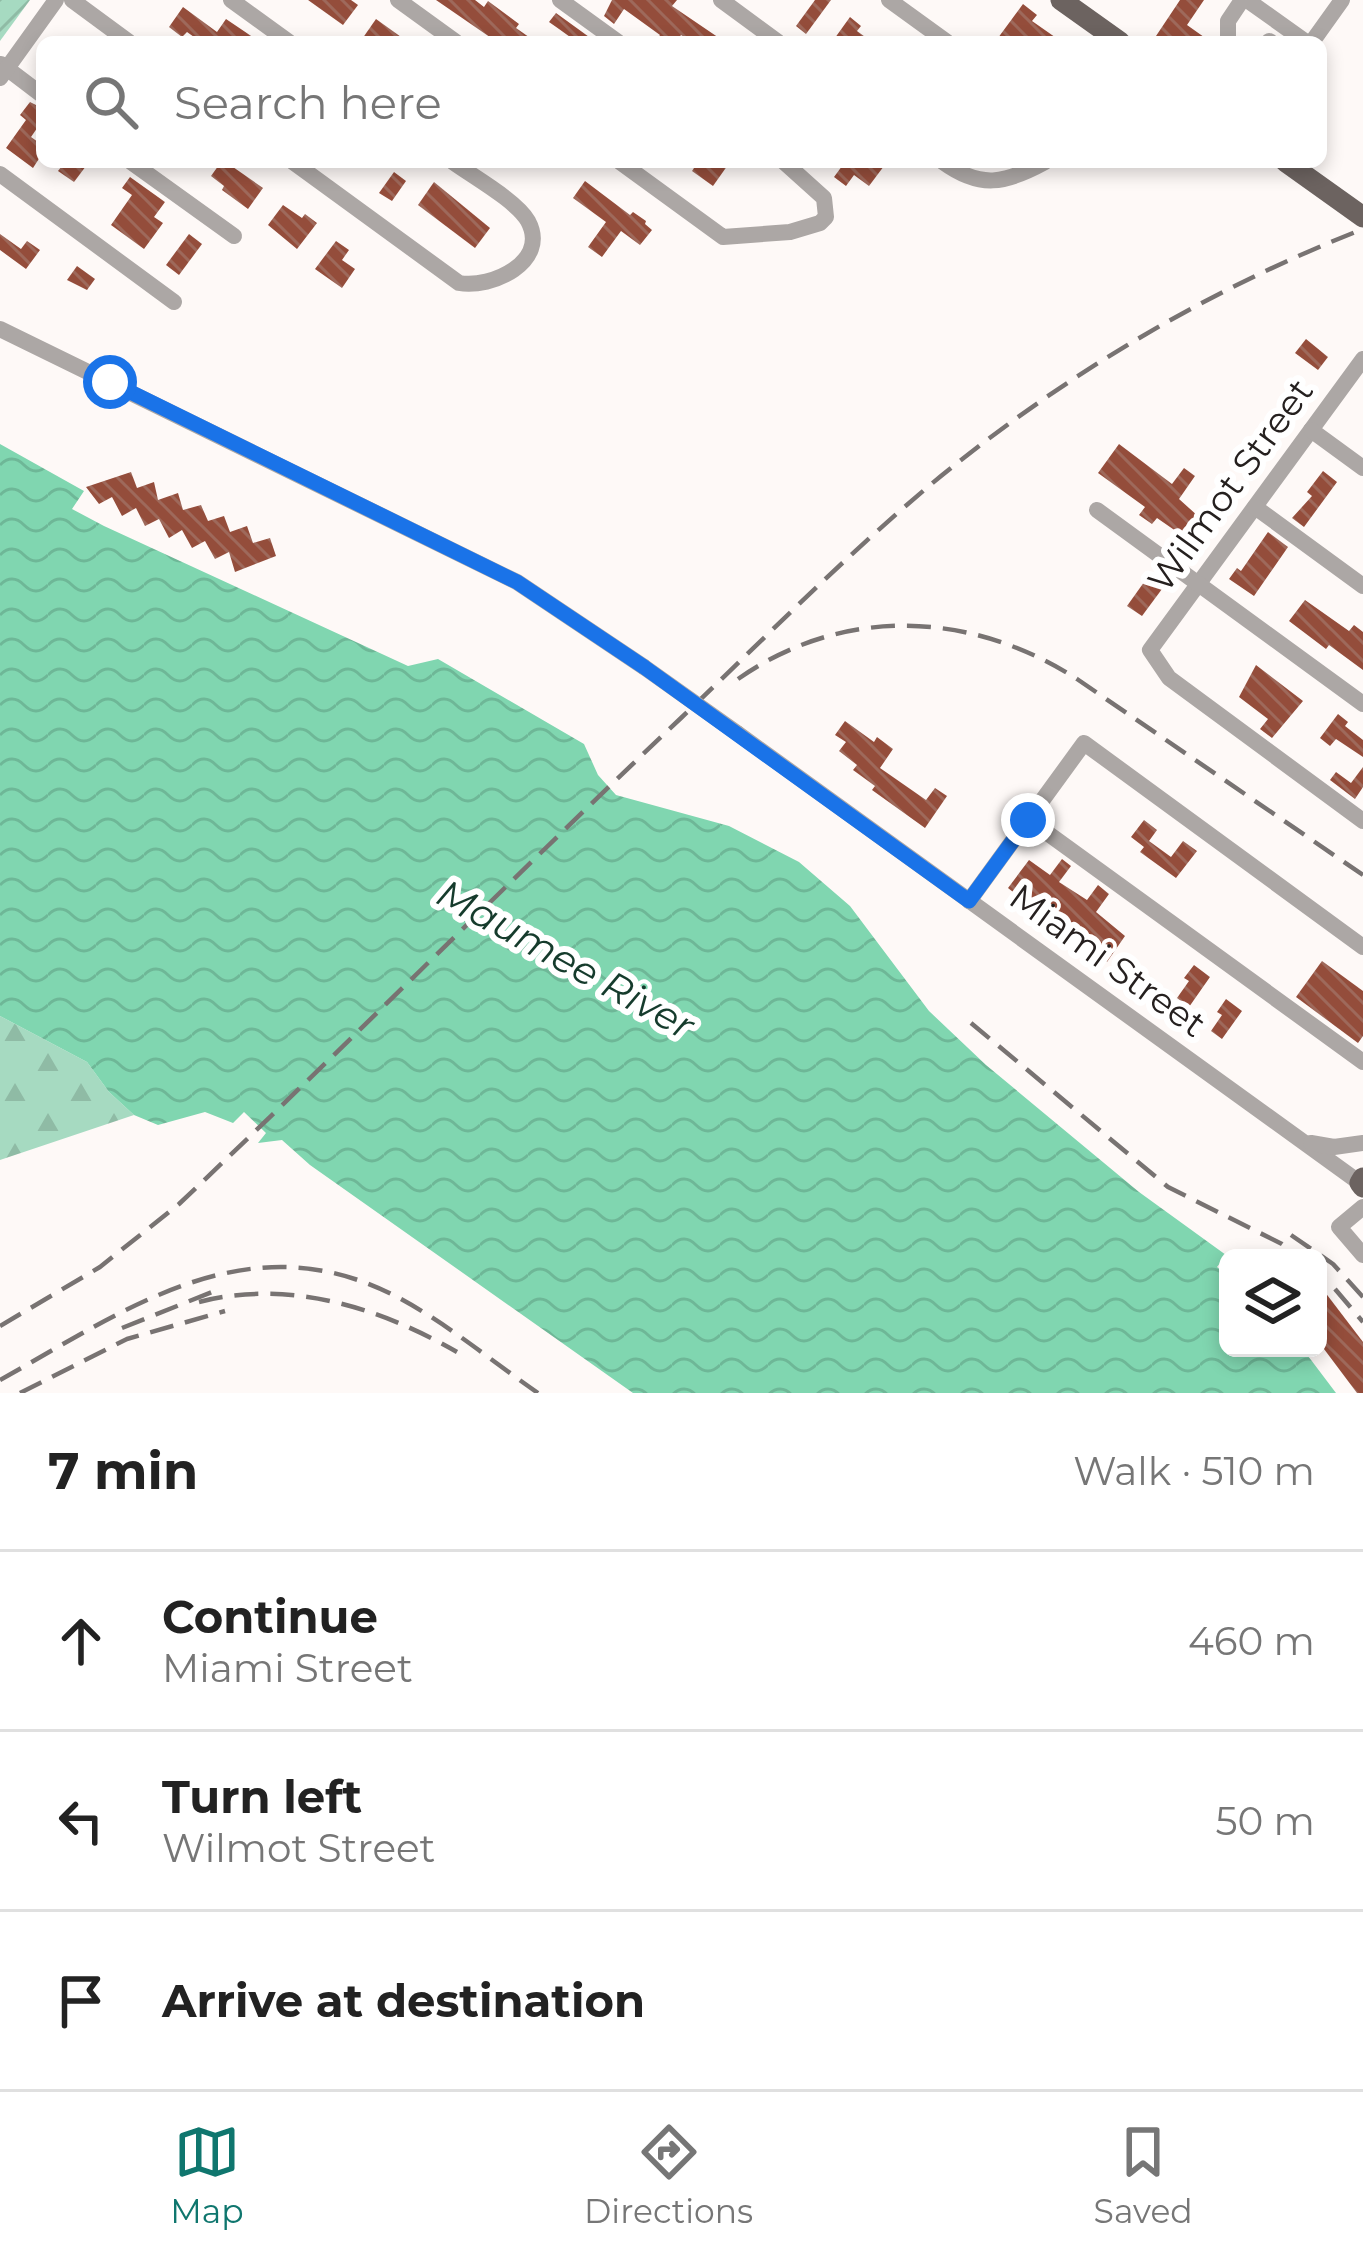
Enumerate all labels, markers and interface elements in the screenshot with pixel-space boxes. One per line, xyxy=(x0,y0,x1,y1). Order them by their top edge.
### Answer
search box xyxy=(36,36,1327,168)
icon: search xyxy=(78,69,144,135)
text: Search here xyxy=(174,75,442,130)
route start xyxy=(83,355,137,409)
street label: Wilmot Street xyxy=(1138,370,1322,600)
route end xyxy=(1001,793,1055,847)
water label: Maumee River xyxy=(429,868,704,1050)
street label: Miami Street xyxy=(1001,874,1215,1046)
map controls xyxy=(1219,1249,1327,1357)
button: layers xyxy=(1219,1249,1327,1357)
text: 7 min xyxy=(48,1440,198,1502)
text: Walk · 510 m xyxy=(1073,1447,1315,1495)
text: Continue xyxy=(162,1589,378,1644)
icon: ahead xyxy=(48,1608,114,1674)
text: 460 m xyxy=(1188,1617,1315,1665)
text: Miami Street xyxy=(162,1644,413,1692)
text: Turn left xyxy=(162,1769,362,1824)
icon: left xyxy=(48,1788,114,1854)
text: 50 m xyxy=(1216,1797,1315,1845)
text: Wilmot Street xyxy=(162,1824,435,1872)
icon: arrive xyxy=(48,1968,114,2034)
text: Arrive at destination xyxy=(162,1973,645,2028)
tab: Map xyxy=(170,2119,244,2231)
tab: Directions xyxy=(584,2119,753,2231)
tab: Saved xyxy=(1094,2119,1193,2231)

